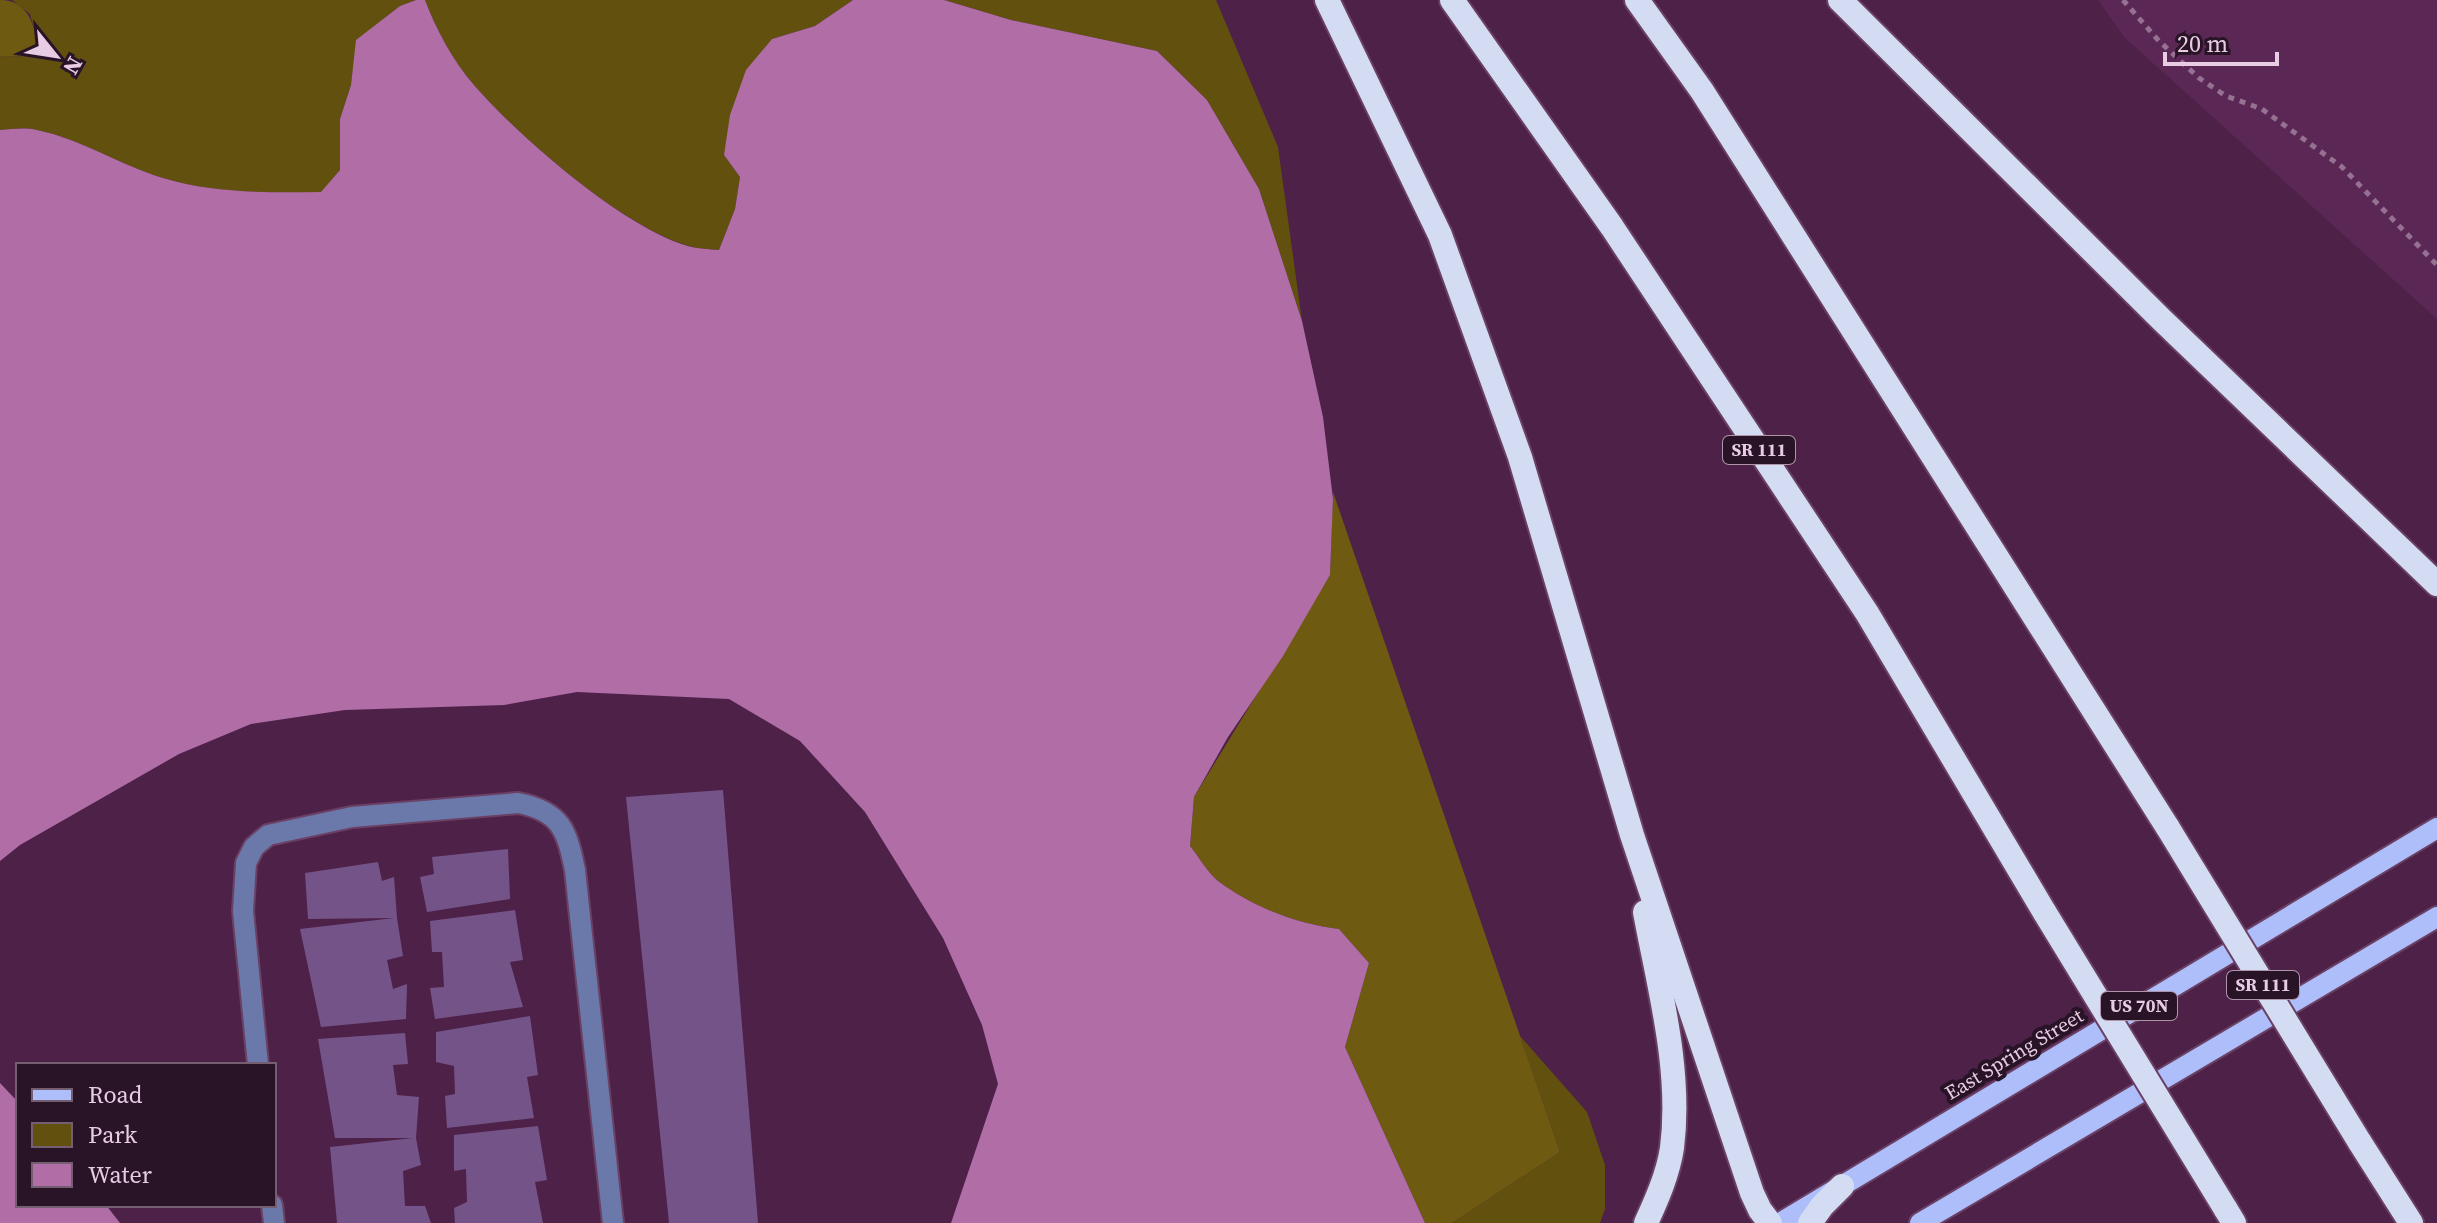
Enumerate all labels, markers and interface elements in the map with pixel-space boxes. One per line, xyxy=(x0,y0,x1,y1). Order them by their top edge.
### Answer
north arrow xyxy=(16,16,96,96)
scale bar xyxy=(2165,16,2277,66)
text: 20 m xyxy=(2177,27,2228,60)
text: N xyxy=(56,52,90,80)
road number: SR 111 xyxy=(1723,436,1795,464)
road number: SR 111 xyxy=(2227,971,2299,999)
road number: US 70N xyxy=(2101,992,2177,1020)
street label: East Spring Street xyxy=(1939,1001,2089,1106)
legend xyxy=(16,1063,276,1207)
text: Road xyxy=(88,1078,143,1111)
text: Park xyxy=(88,1118,138,1151)
text: Water xyxy=(88,1158,152,1191)

